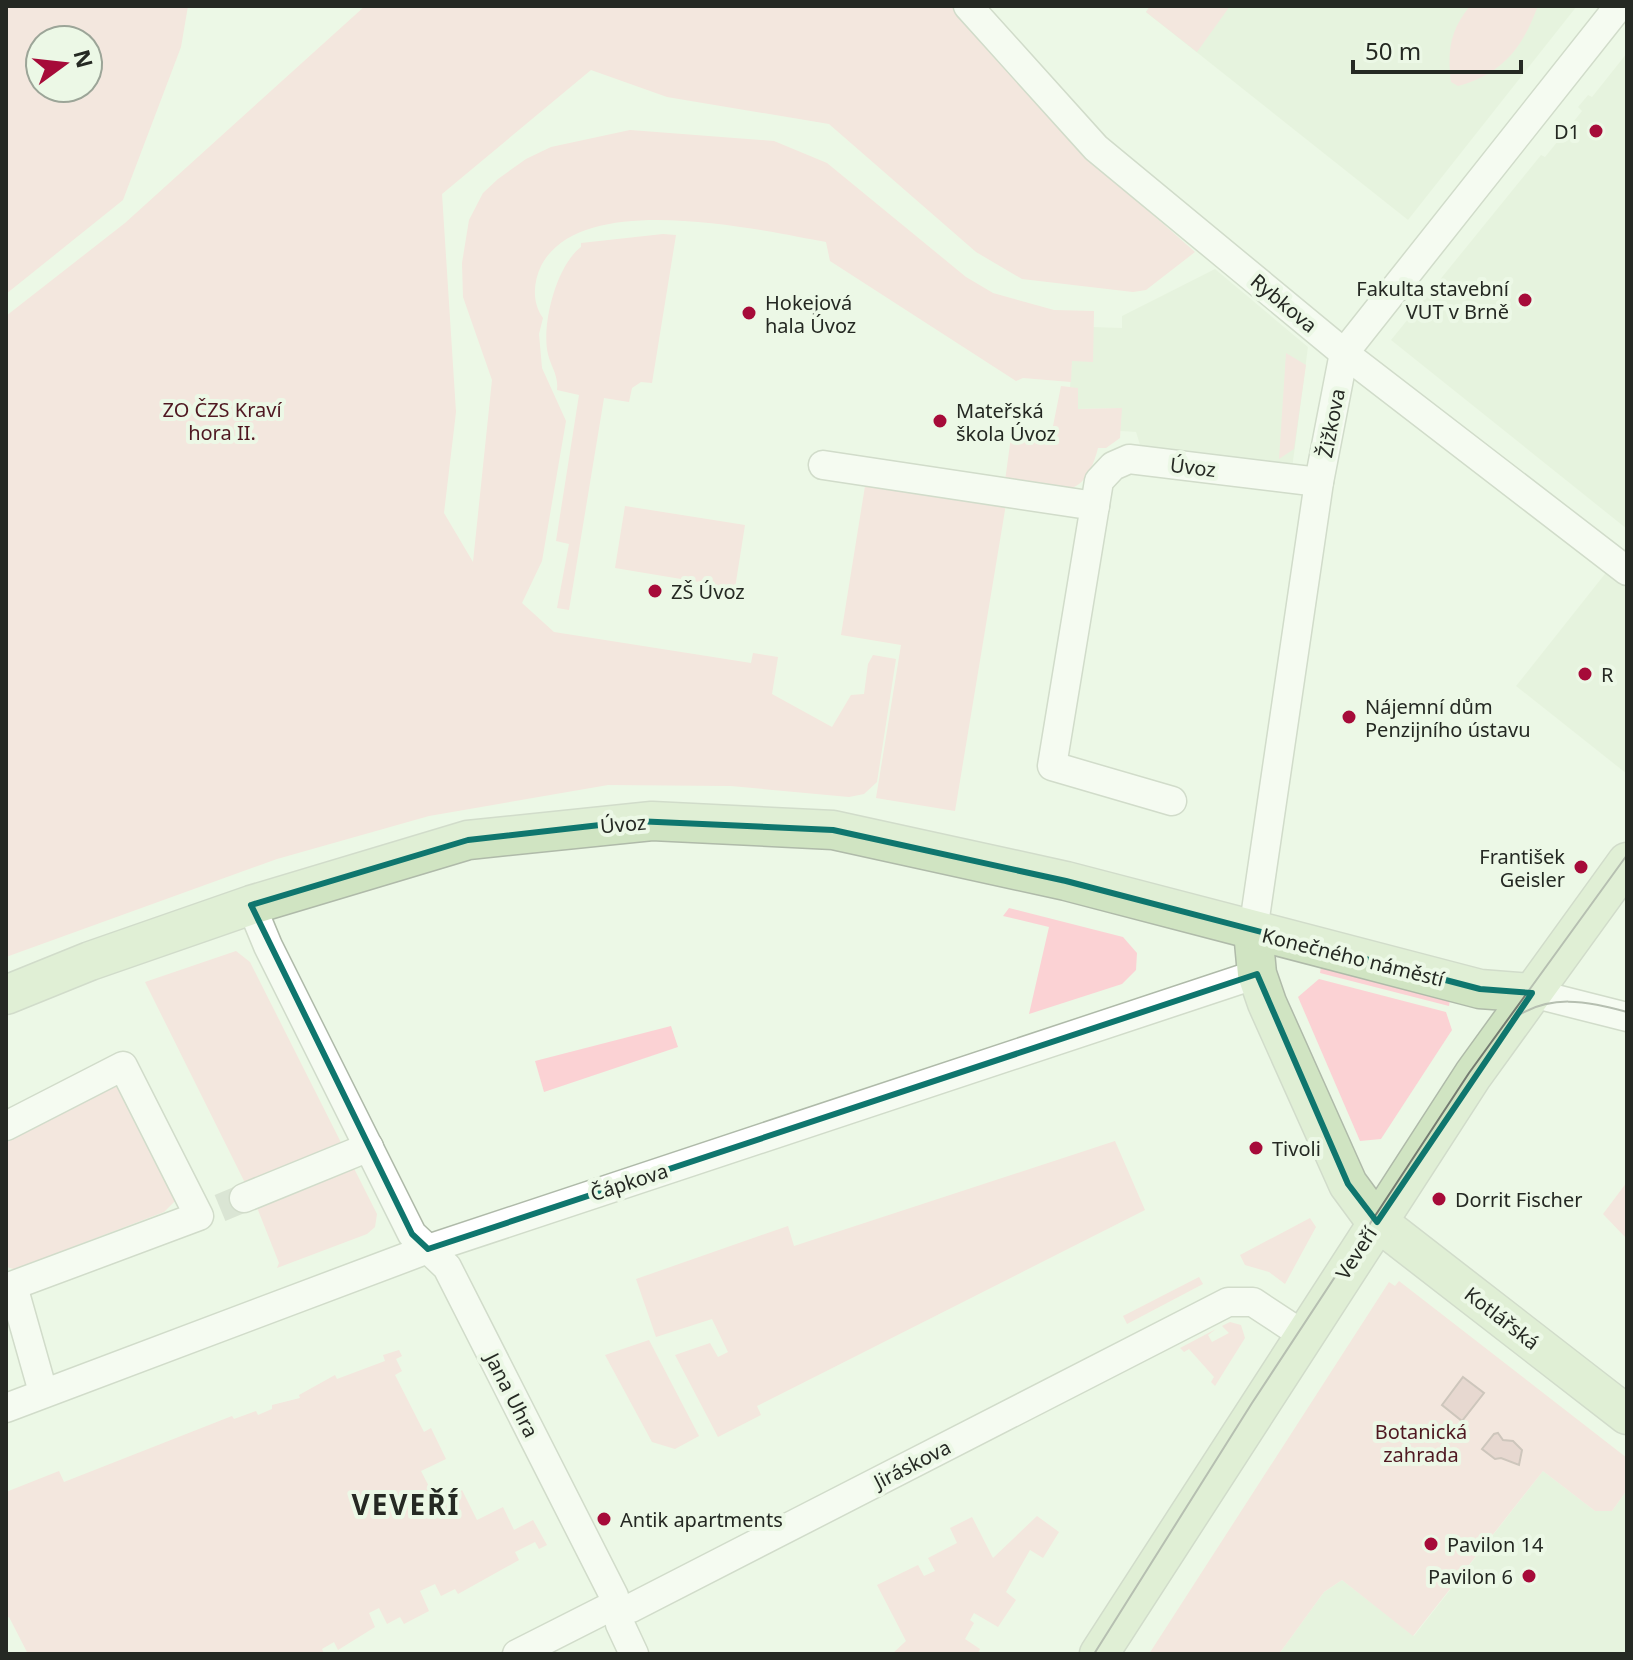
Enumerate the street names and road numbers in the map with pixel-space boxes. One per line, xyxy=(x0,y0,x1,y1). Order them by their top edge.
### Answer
street label: Rybkova xyxy=(1245,267,1323,339)
street label: Žižkova xyxy=(1311,386,1351,460)
street label: Úvoz xyxy=(1168,451,1218,483)
street label: Úvoz xyxy=(599,809,647,839)
street label: Konečného náměstí xyxy=(1259,921,1448,993)
street label: Čápkova xyxy=(587,1157,671,1207)
street label: Veveří xyxy=(1329,1221,1383,1284)
street label: Kotlářská xyxy=(1459,1280,1545,1356)
street label: Jana Uhra xyxy=(478,1346,545,1442)
street label: Jiráskova xyxy=(867,1433,955,1496)

